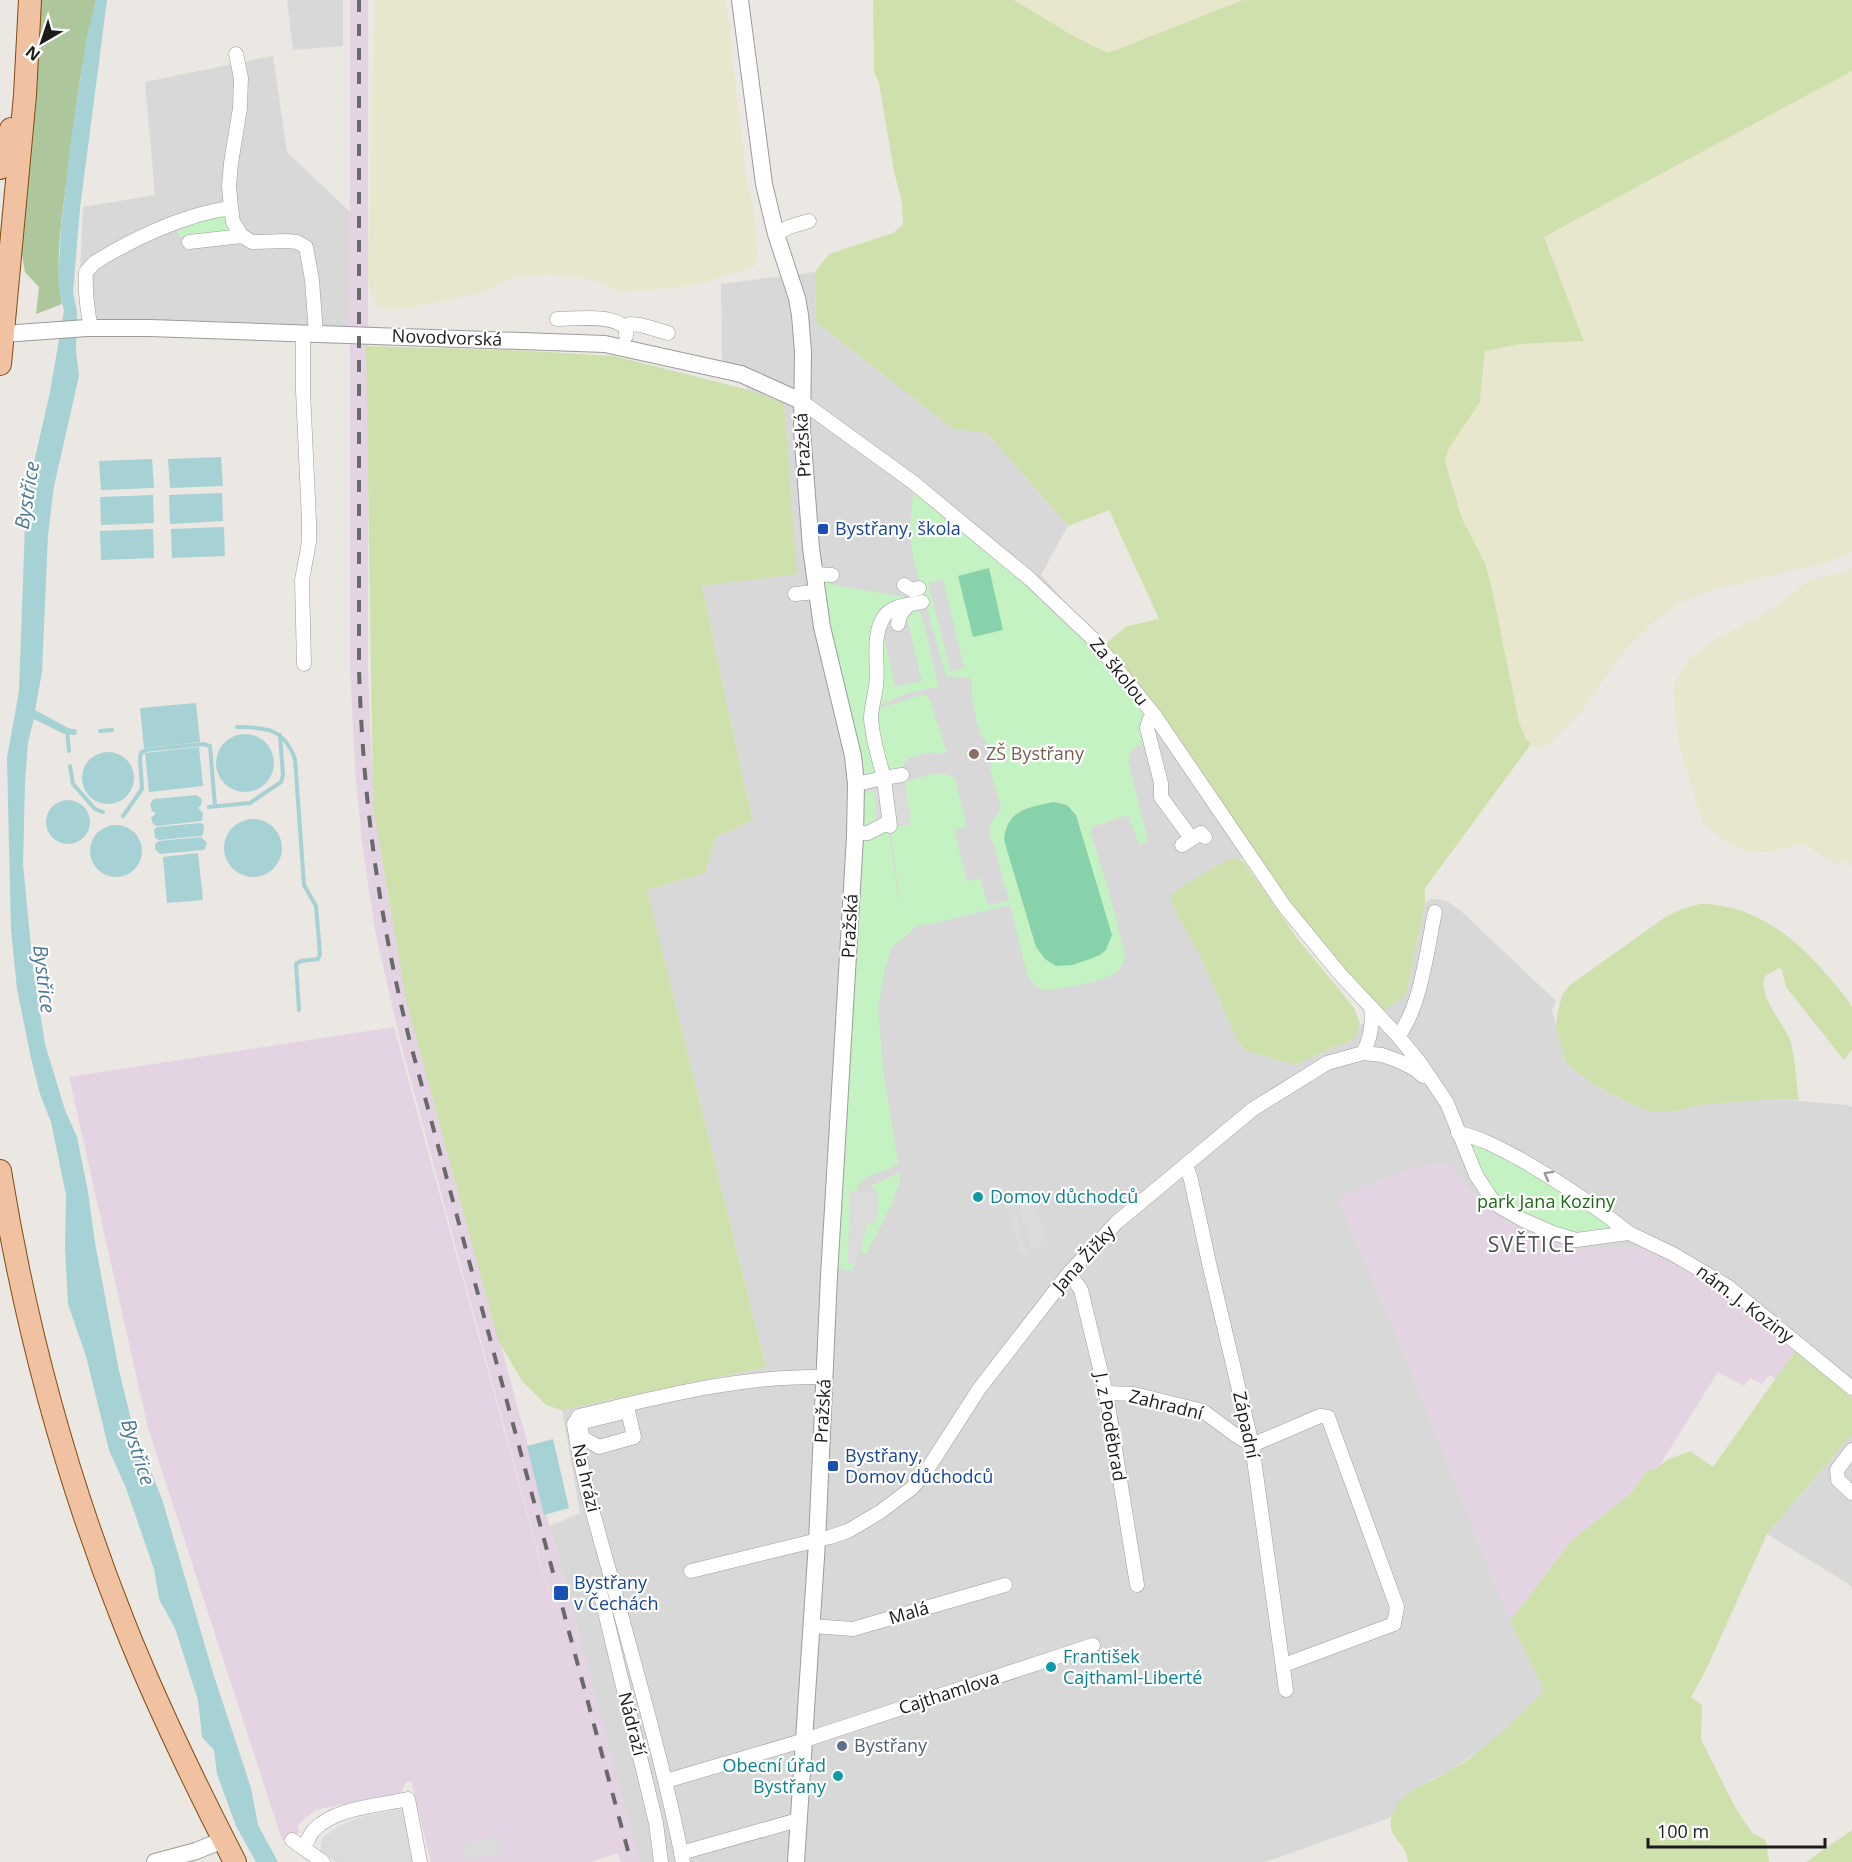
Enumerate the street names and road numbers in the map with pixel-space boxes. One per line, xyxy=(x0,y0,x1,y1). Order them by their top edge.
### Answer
street label: Novodvorská xyxy=(391,323,503,351)
street label: Pražská xyxy=(788,412,816,478)
street label: Za školou xyxy=(1085,633,1154,710)
street label: Pražská xyxy=(835,893,863,959)
street label: Jana Žižky xyxy=(1045,1219,1120,1298)
street label: nám. J. Koziny xyxy=(1692,1259,1800,1348)
street label: J. z Poděbrad xyxy=(1089,1369,1132,1483)
street label: Pražská xyxy=(808,1378,836,1444)
street label: Zahradní xyxy=(1127,1383,1206,1425)
street label: Západní xyxy=(1228,1389,1266,1461)
street label: Na hrázi xyxy=(567,1441,606,1514)
street label: Malá xyxy=(886,1595,932,1629)
street label: Cajthamlova xyxy=(895,1665,1002,1720)
street label: Nádraží xyxy=(613,1689,653,1759)

